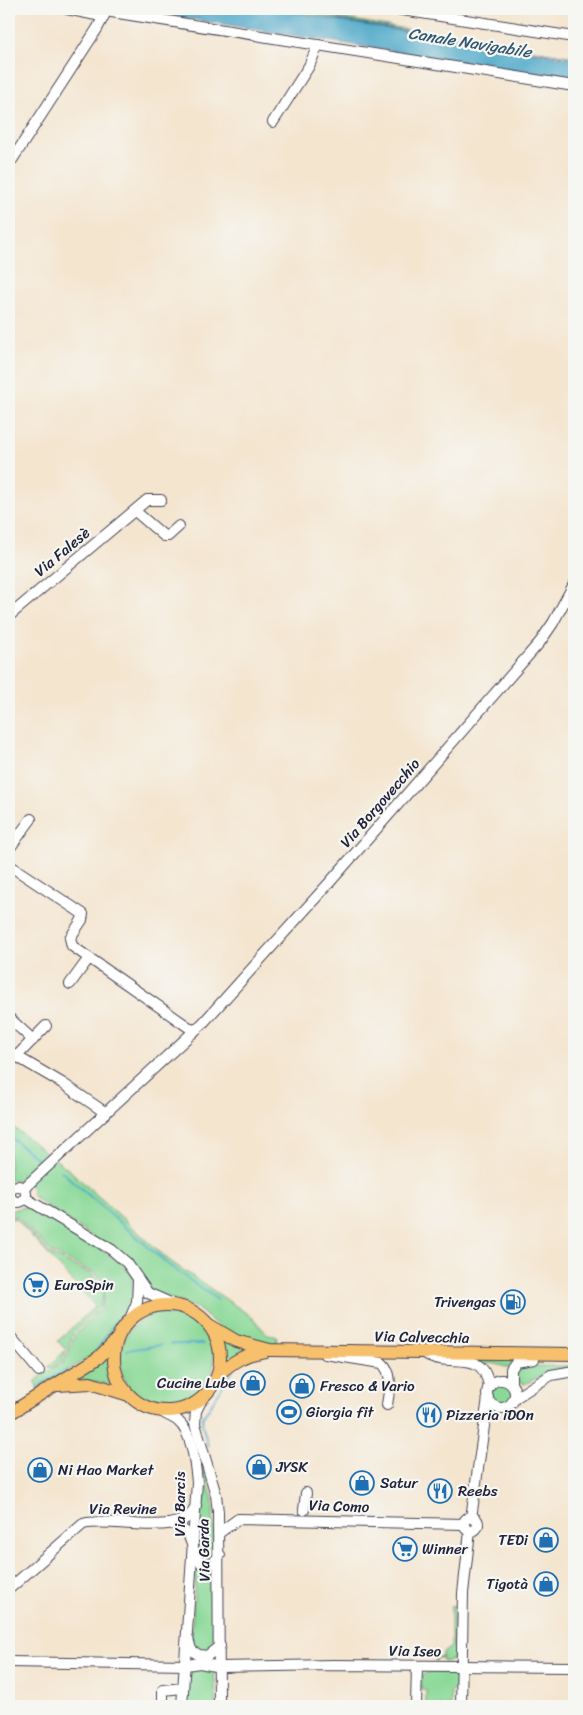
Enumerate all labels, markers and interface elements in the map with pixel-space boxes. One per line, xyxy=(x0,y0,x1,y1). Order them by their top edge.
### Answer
water label: Canale Navigabile xyxy=(406,18,535,67)
street label: Via Falesè xyxy=(28,520,96,583)
street label: Via Borgovecchio xyxy=(333,752,427,854)
supermarket icon: EuroSpin xyxy=(23,1272,49,1298)
place label: EuroSpin xyxy=(54,1272,114,1298)
place label: Trivengas xyxy=(434,1289,496,1315)
fuel station icon: Trivengas xyxy=(500,1289,526,1315)
street label: Via Calvecchia xyxy=(374,1323,470,1351)
place label: Cucine Lube xyxy=(157,1370,236,1396)
shop icon: Cucine Lube xyxy=(240,1370,266,1396)
shop icon: Fresco & Vario xyxy=(289,1373,315,1399)
place label: Fresco & Vario xyxy=(320,1373,415,1399)
sports icon: Giorgia fit xyxy=(276,1399,302,1425)
place label: Giorgia fit xyxy=(306,1399,375,1425)
restaurant icon: Pizzeria iDOn xyxy=(416,1402,442,1428)
place label: Pizzeria iDOn xyxy=(446,1402,534,1428)
shop icon: JYSK xyxy=(246,1454,272,1480)
place label: JYSK xyxy=(275,1454,308,1480)
shop icon: Ni Hao Market xyxy=(27,1457,53,1483)
place label: Ni Hao Market xyxy=(58,1457,154,1483)
street label: Via Barcis xyxy=(167,1470,193,1537)
shop icon: Satur xyxy=(349,1470,375,1496)
place label: Satur xyxy=(380,1470,419,1496)
restaurant icon: Reebs xyxy=(427,1478,453,1504)
place label: Reebs xyxy=(458,1478,498,1504)
street label: Via Como xyxy=(308,1492,370,1520)
street label: Via Revine xyxy=(89,1496,157,1522)
street label: Via Garda xyxy=(190,1518,218,1582)
place label: TEDi xyxy=(498,1527,529,1553)
shop icon: TEDi xyxy=(533,1527,559,1553)
supermarket icon: Winner xyxy=(392,1536,418,1562)
place label: Winner xyxy=(422,1536,469,1562)
place label: Tigotà xyxy=(486,1571,528,1597)
shop icon: Tigotà xyxy=(533,1571,559,1597)
street label: Via Iseo xyxy=(389,1638,442,1664)

